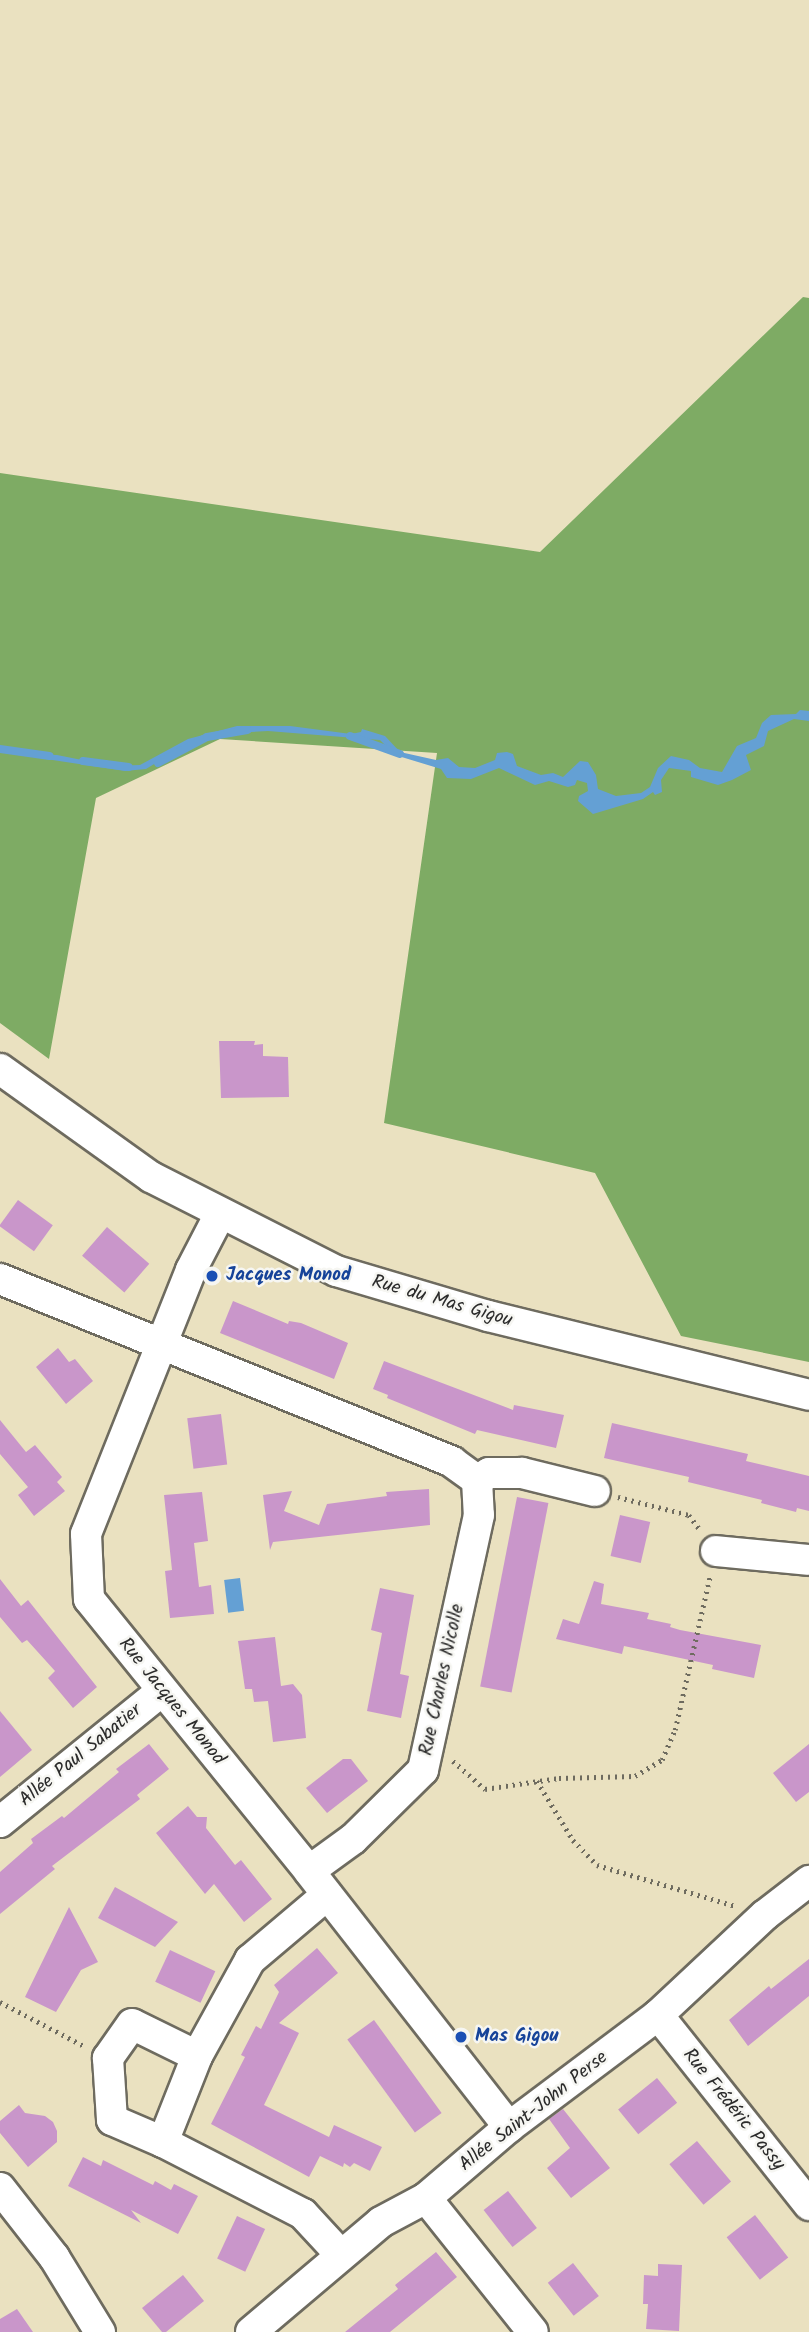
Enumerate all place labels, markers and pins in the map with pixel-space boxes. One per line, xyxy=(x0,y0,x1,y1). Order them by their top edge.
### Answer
place label: Jacques Monod xyxy=(226,1265,351,1287)
marker: Jacques Monod xyxy=(204,1268,220,1284)
place label: Mas Gigou xyxy=(475,2026,559,2048)
marker: Mas Gigou xyxy=(453,2029,469,2045)

